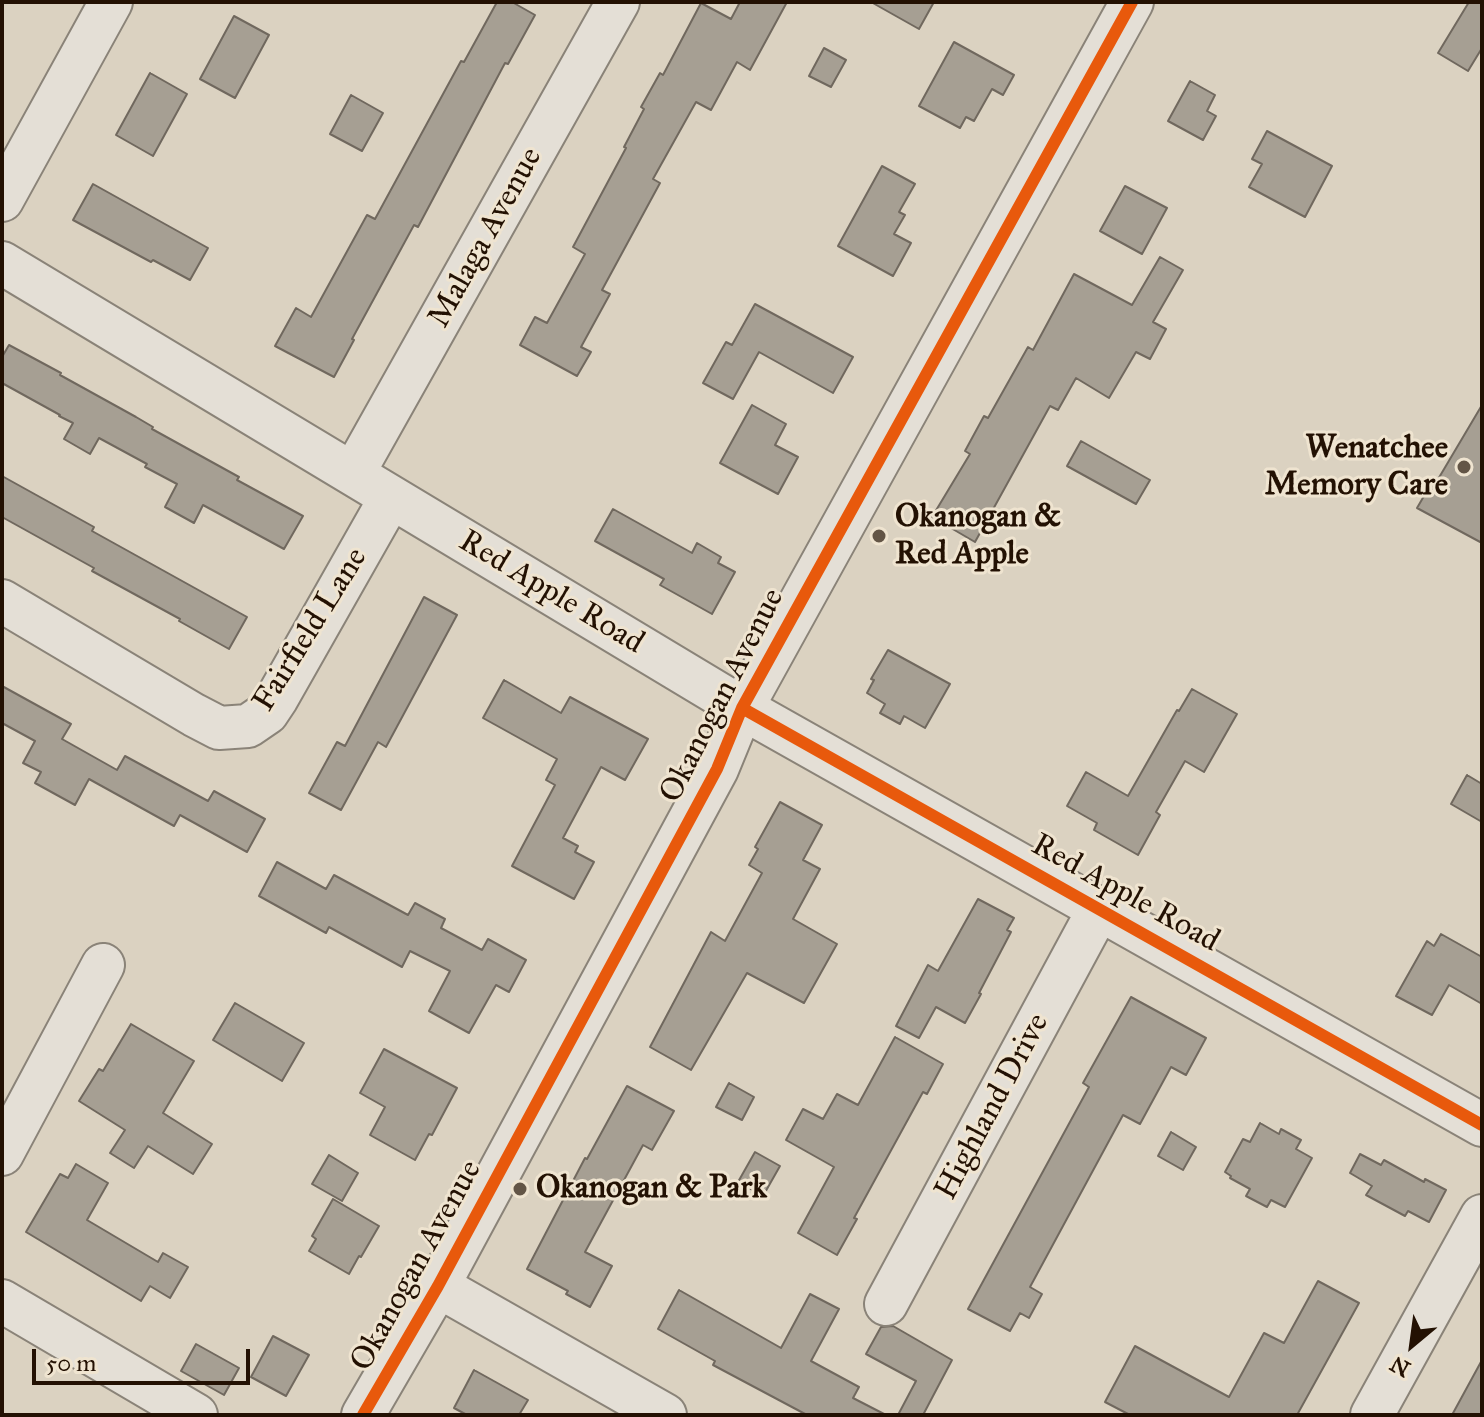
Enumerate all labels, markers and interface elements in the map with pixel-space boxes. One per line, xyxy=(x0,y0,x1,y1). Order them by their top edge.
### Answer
street label: Malaga Avenue xyxy=(421,141,551,335)
place label: Wenatchee Memory Care xyxy=(1265,430,1448,505)
marker: Wenatchee Memory Care xyxy=(1455,458,1473,476)
place label: Okanogan & Red Apple xyxy=(895,499,1061,574)
street label: Red Apple Road xyxy=(452,523,650,663)
marker: Okanogan & Red Apple xyxy=(870,527,888,545)
street label: Fairfield Lane xyxy=(246,541,376,719)
street label: Okanogan Avenue xyxy=(653,583,793,809)
street label: Red Apple Road xyxy=(1024,827,1226,961)
street label: Highland Drive xyxy=(928,1007,1058,1207)
street label: Okanogan Avenue xyxy=(343,1154,491,1378)
place label: Okanogan & Park xyxy=(536,1170,767,1208)
marker: Okanogan & Park xyxy=(511,1180,529,1198)
north arrow xyxy=(1372,1305,1452,1385)
scale bar xyxy=(36,1333,254,1383)
text: 50 m xyxy=(46,1348,96,1378)
text: N xyxy=(1385,1350,1415,1383)

